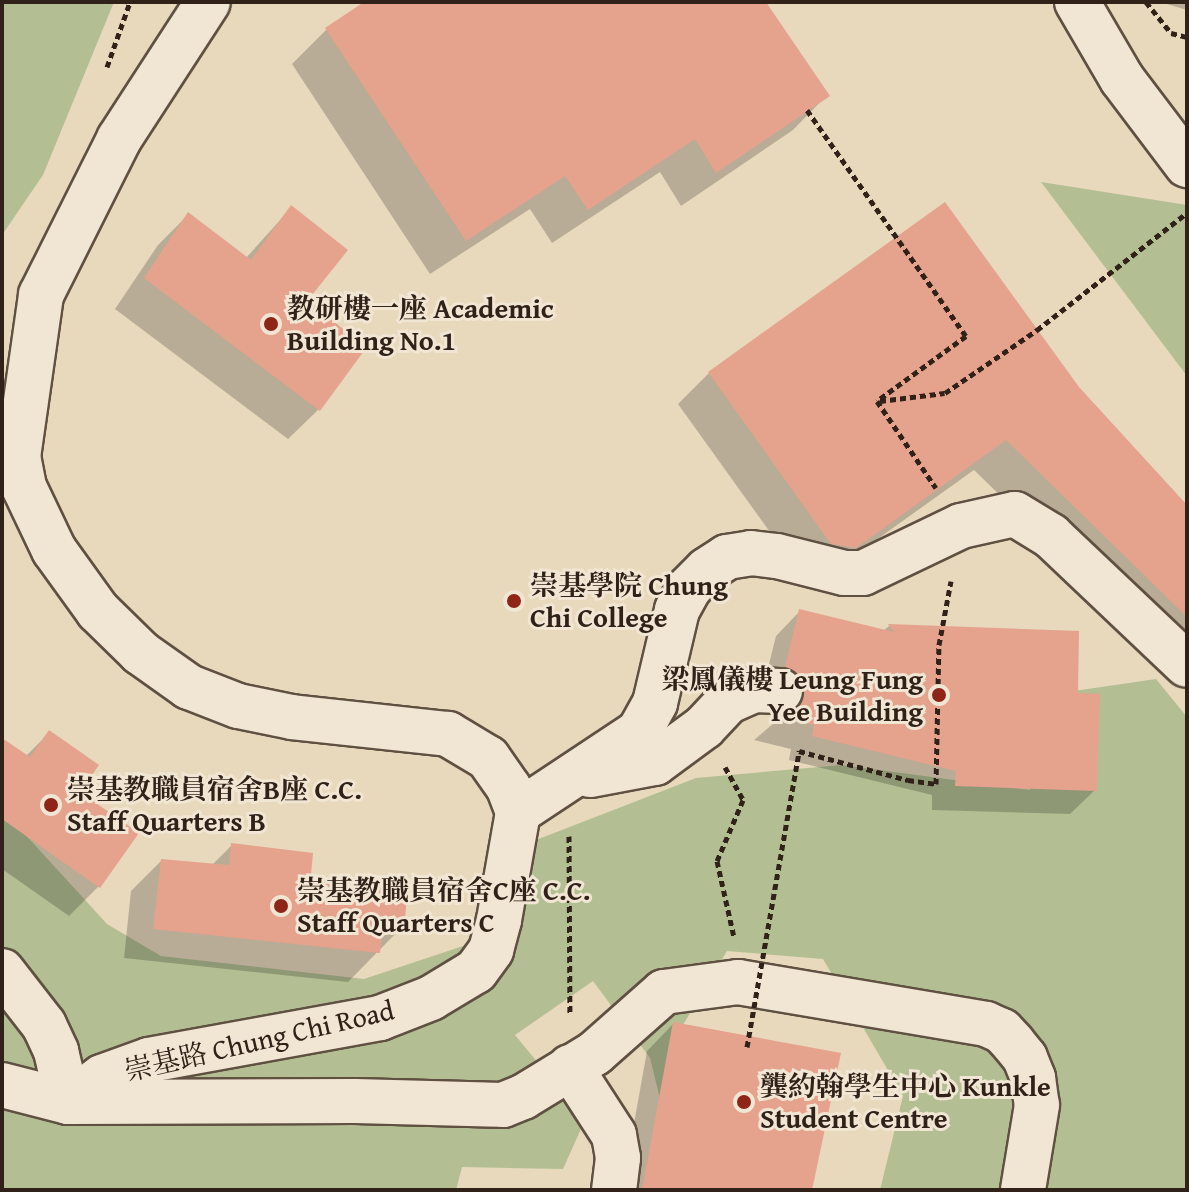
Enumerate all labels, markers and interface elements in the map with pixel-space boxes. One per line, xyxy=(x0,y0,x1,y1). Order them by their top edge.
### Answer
place label: 教研樓一座 Academic Building No.1 xyxy=(287,291,554,357)
marker: 教研樓一座 Academic Building No.1 xyxy=(262,315,280,333)
place label: 崇基學院 Chung Chi College xyxy=(530,568,728,634)
marker: 崇基學院 Chung Chi College xyxy=(505,592,523,610)
place label: 梁鳳儀樓 Leung Fung Yee Building xyxy=(661,662,923,728)
marker: 梁鳳儀樓 Leung Fung Yee Building xyxy=(930,686,948,704)
place label: 崇基教職員宿舍B座 C.C. Staff Quarters B xyxy=(67,772,362,838)
marker: 崇基教職員宿舍B座 C.C. Staff Quarters B xyxy=(42,796,60,814)
place label: 崇基教職員宿舍C座 C.C. Staff Quarters C xyxy=(297,873,590,939)
marker: 崇基教職員宿舍C座 C.C. Staff Quarters C xyxy=(272,897,290,915)
street label: 崇基路 Chung Chi Road xyxy=(121,993,397,1087)
place label: 龔約翰學生中心 Kunkle Student Centre xyxy=(760,1069,1051,1135)
marker: 龔約翰學生中心 Kunkle Student Centre xyxy=(735,1093,753,1111)

